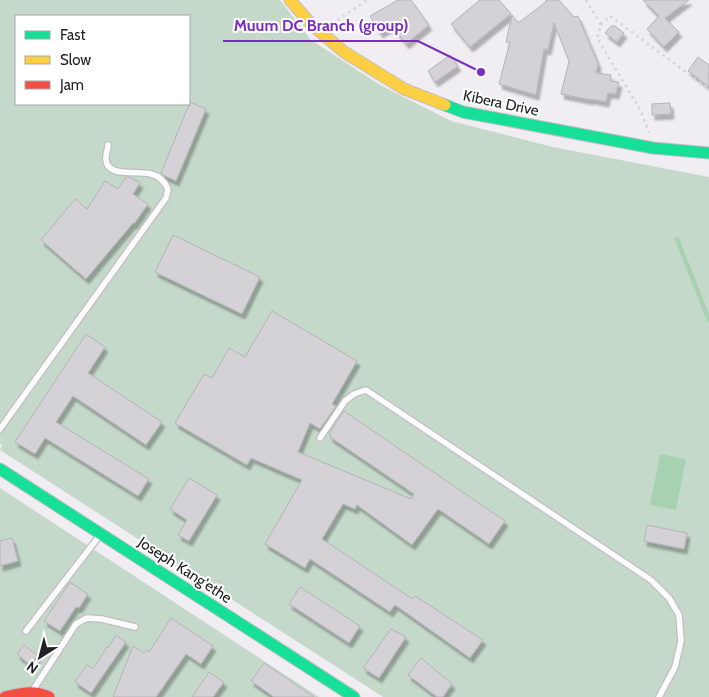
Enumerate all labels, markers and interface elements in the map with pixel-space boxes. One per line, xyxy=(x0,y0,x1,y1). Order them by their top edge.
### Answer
callout: Muum DC Branch (group) xyxy=(223,10,418,41)
legend xyxy=(15,15,190,105)
text: Muum DC Branch (group) xyxy=(234,16,408,35)
text: Fast xyxy=(60,26,85,44)
text: Slow xyxy=(60,51,91,69)
text: Jam xyxy=(59,76,84,94)
street label: Kibera Drive xyxy=(462,86,541,120)
street label: Joseph Kang'ethe xyxy=(134,533,235,607)
north arrow xyxy=(15,632,65,682)
text: N xyxy=(23,657,42,678)

